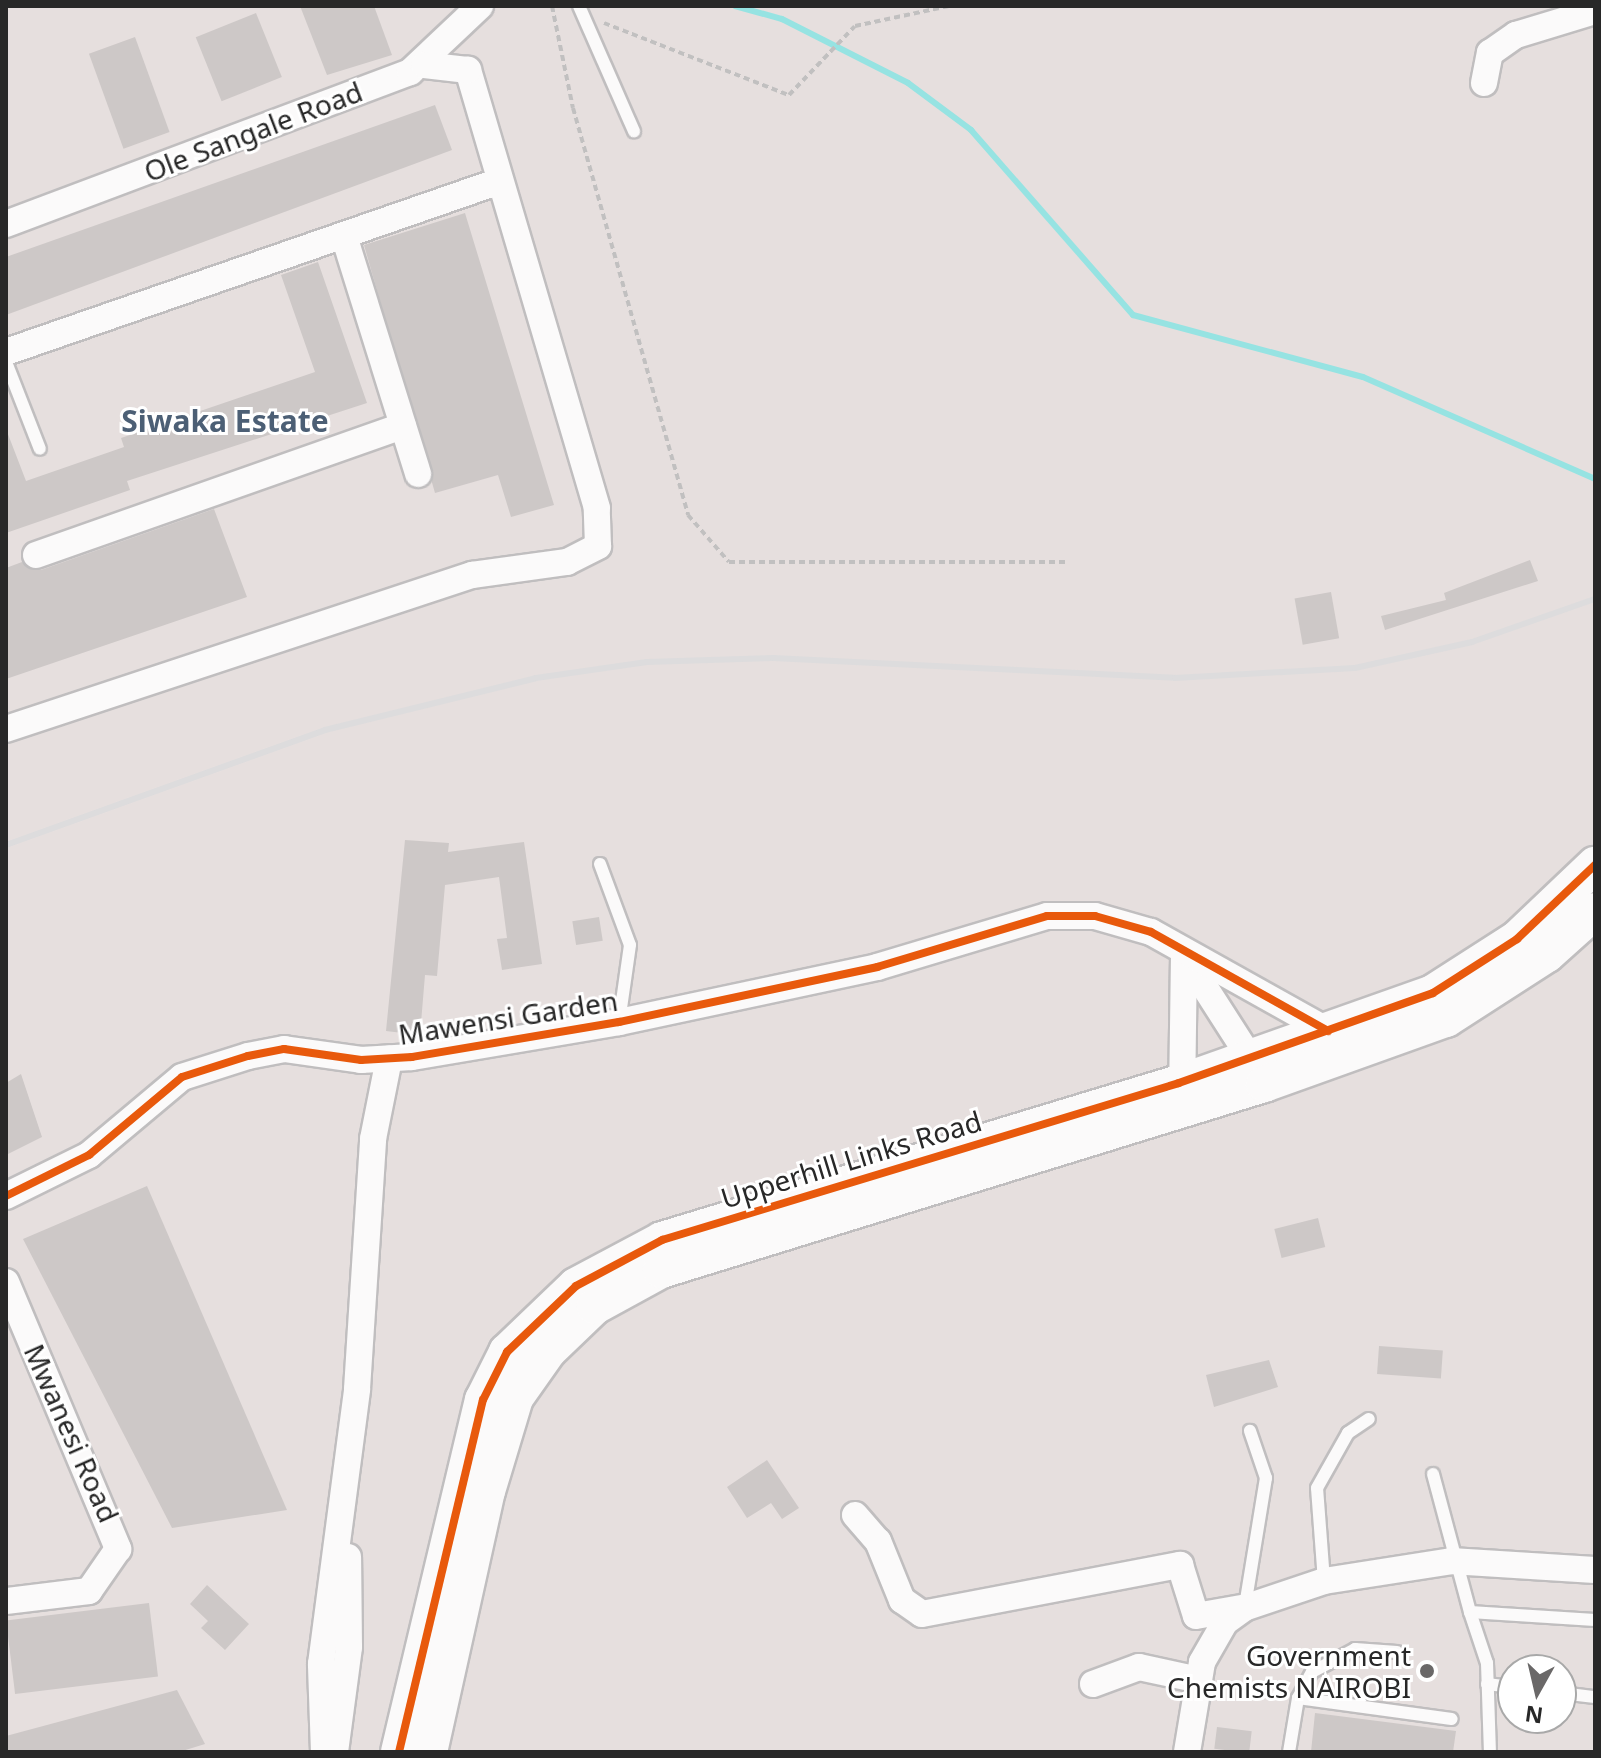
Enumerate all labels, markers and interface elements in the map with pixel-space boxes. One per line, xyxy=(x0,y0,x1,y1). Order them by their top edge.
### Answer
street label: Ole Sangale Road xyxy=(139,74,367,188)
district label: Siwaka Estate xyxy=(121,403,329,439)
street label: Mawensi Garden xyxy=(396,983,620,1051)
street label: Upperhill Links Road xyxy=(717,1103,985,1215)
street label: Mwanesi Road xyxy=(18,1339,126,1527)
place label: Government Chemists NAIROBI xyxy=(1167,1638,1411,1704)
north arrow xyxy=(1497,1654,1577,1734)
marker: Government Chemists NAIROBI xyxy=(1418,1662,1436,1680)
text: N xyxy=(1523,1700,1545,1732)

